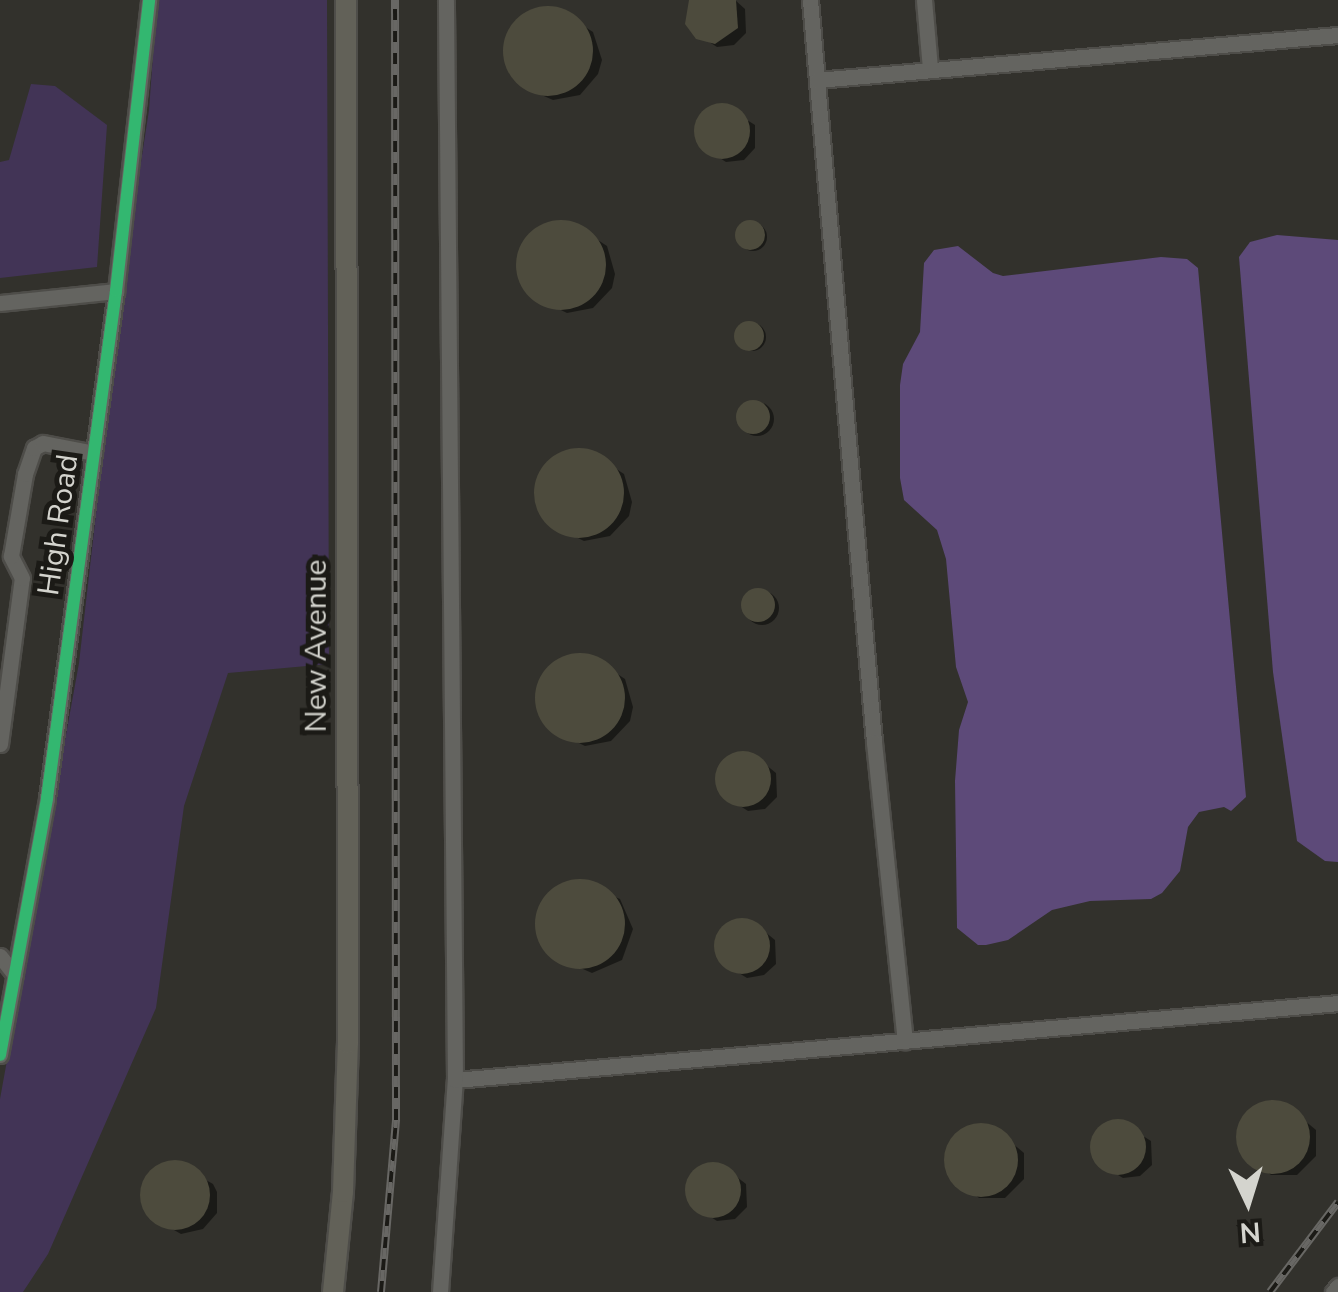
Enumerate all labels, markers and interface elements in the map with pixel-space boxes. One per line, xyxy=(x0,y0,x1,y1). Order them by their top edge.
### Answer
street label: High Road xyxy=(31,452,87,598)
street label: New Avenue xyxy=(299,559,335,733)
north arrow xyxy=(1198,1152,1298,1252)
text: N xyxy=(1238,1212,1262,1252)

